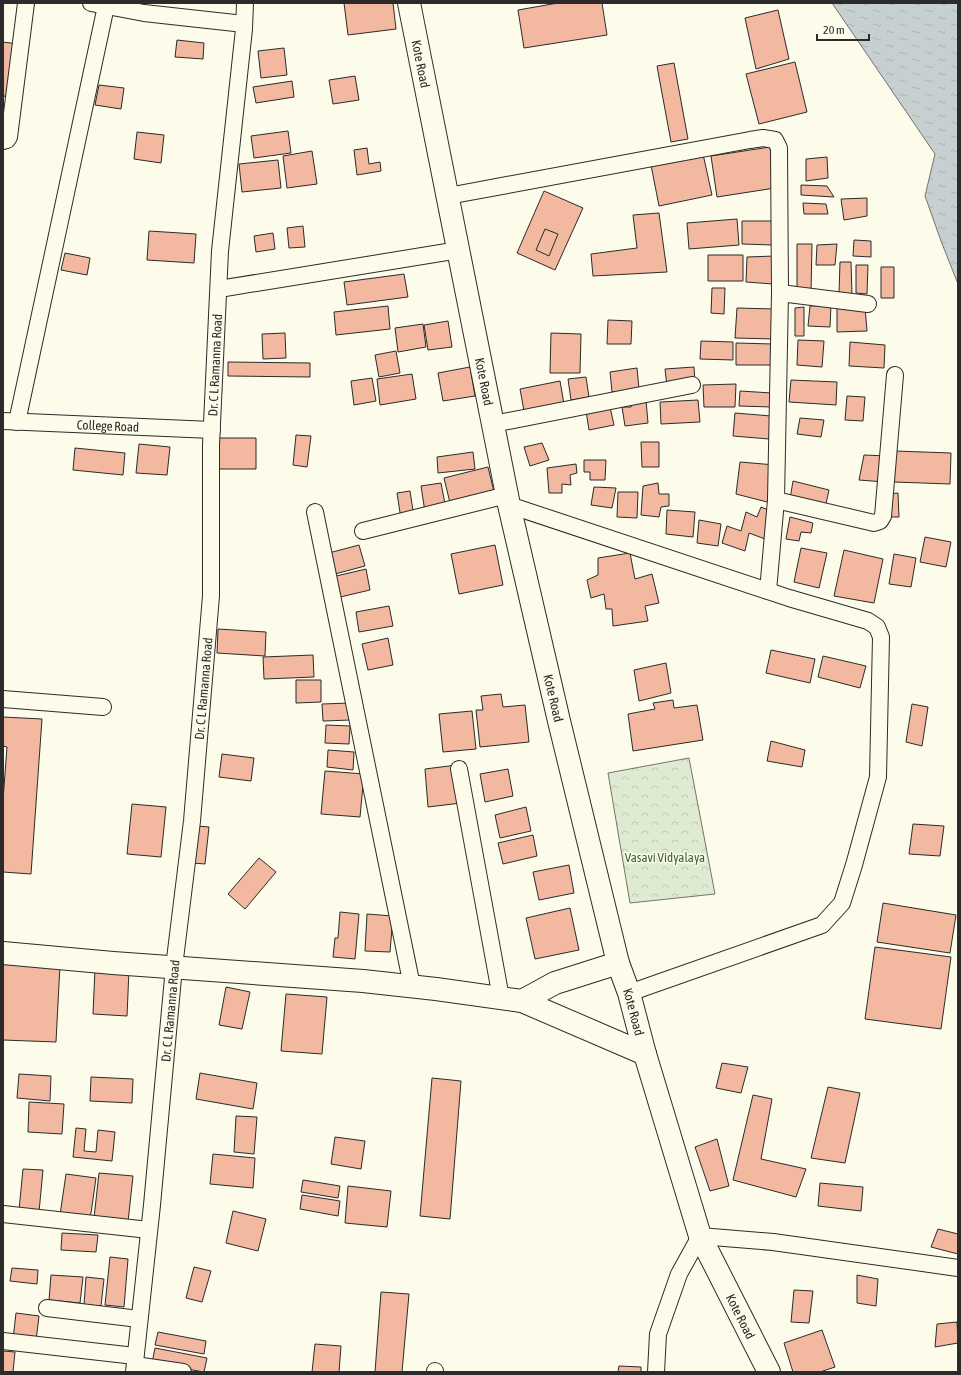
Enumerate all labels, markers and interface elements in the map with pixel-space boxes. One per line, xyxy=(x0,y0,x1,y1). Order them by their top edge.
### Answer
scale bar xyxy=(817,16,869,42)
text: 20 m xyxy=(823,23,845,37)
street label: Kote Road xyxy=(409,39,433,89)
street label: Dr. C L Ramanna Road xyxy=(205,313,225,416)
street label: Kote Road xyxy=(472,356,496,407)
street label: College Road xyxy=(76,417,139,434)
street label: Dr. C L Ramanna Road xyxy=(191,637,215,740)
street label: Kote Road xyxy=(541,673,566,723)
park label: Vasavi Vidyalaya xyxy=(625,850,705,865)
street label: Dr. C L Ramanna Road xyxy=(158,959,182,1062)
street label: Kote Road xyxy=(620,986,647,1037)
street label: Kote Road xyxy=(723,1291,758,1341)

